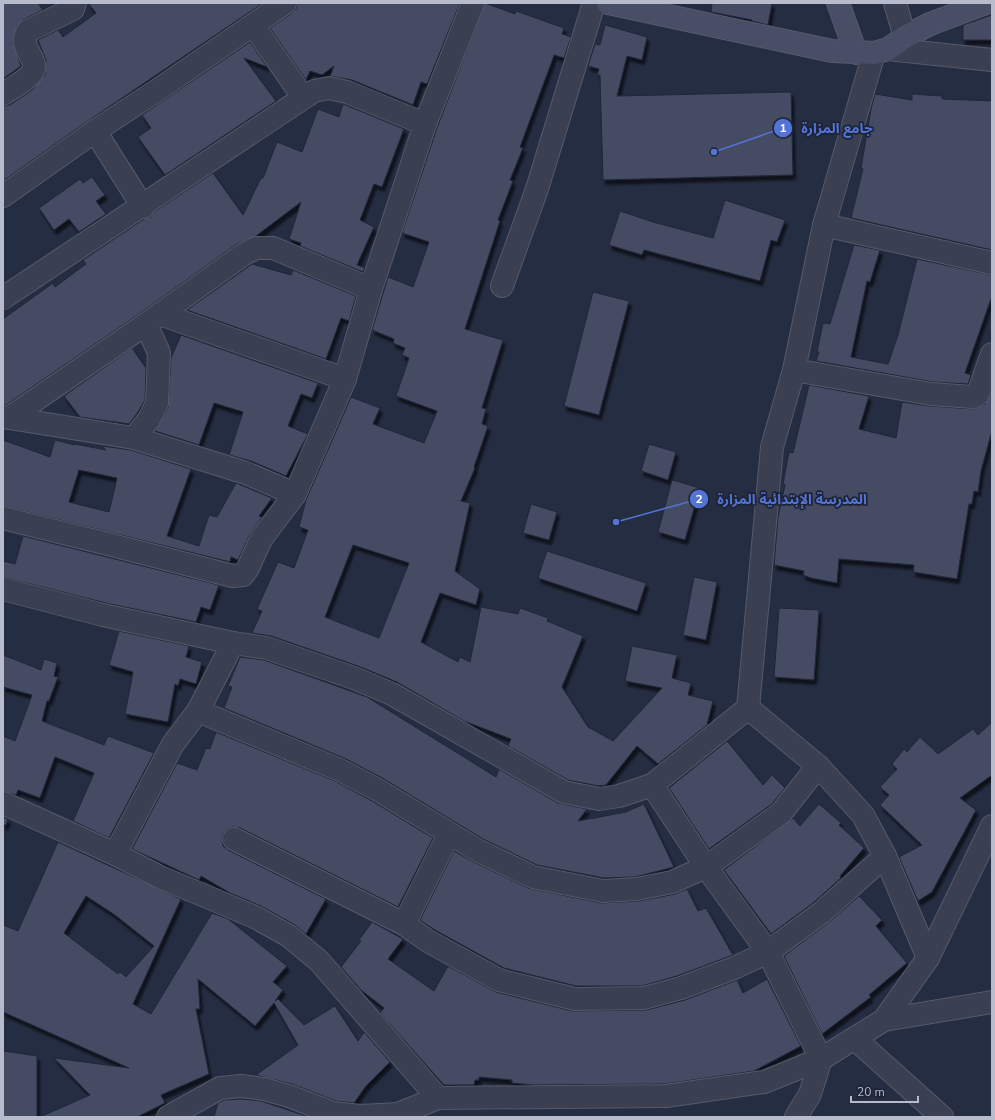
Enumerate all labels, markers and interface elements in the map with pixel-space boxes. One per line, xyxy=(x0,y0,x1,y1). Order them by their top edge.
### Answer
callout: جامع المزارة xyxy=(773,115,880,141)
text: جامع المزارة xyxy=(801,119,873,138)
text: 1 xyxy=(779,120,787,136)
callout: المدرسة الإبتدائية المزارة xyxy=(689,486,874,512)
text: المدرسة الإبتدائية المزارة xyxy=(717,490,867,509)
text: 2 xyxy=(695,491,703,507)
scale bar xyxy=(851,1078,918,1104)
text: 20 m xyxy=(857,1084,885,1100)

